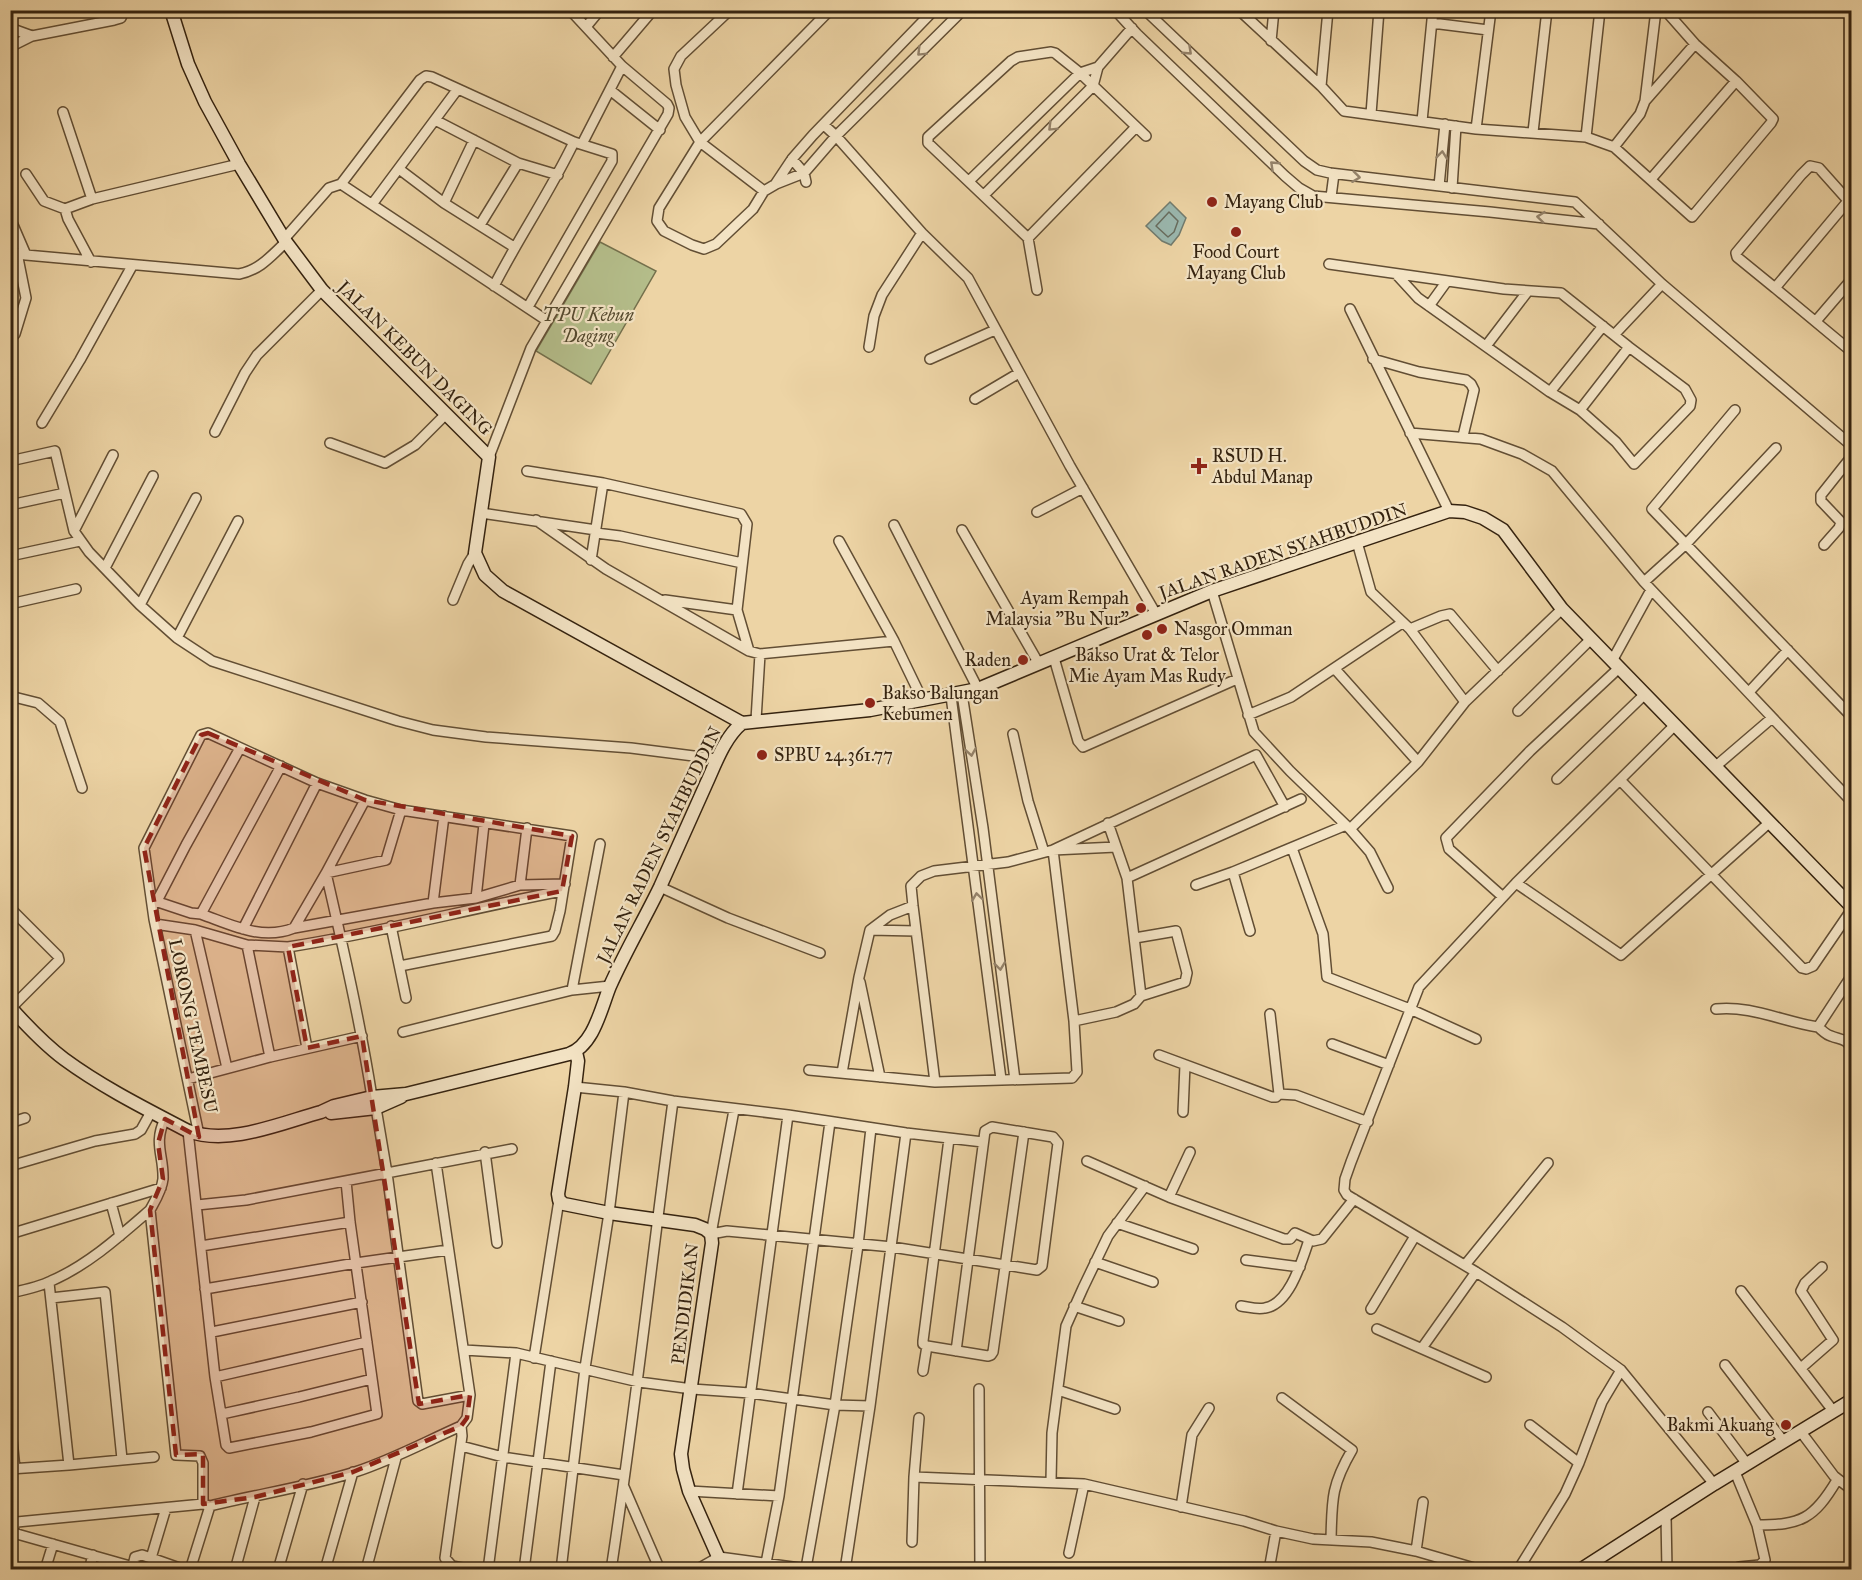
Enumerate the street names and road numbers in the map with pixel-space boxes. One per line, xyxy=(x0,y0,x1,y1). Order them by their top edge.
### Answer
street label: JALAN KEBUN DAGING xyxy=(331,275,497,441)
street label: JALAN RADEN SYAHBUDDIN xyxy=(1154,498,1410,606)
street label: JALAN RADEN SYAHBUDDIN xyxy=(591,723,727,969)
street label: LORONG TEMBESU xyxy=(164,937,222,1116)
street label: PENDIDIKAN xyxy=(667,1242,703,1366)

